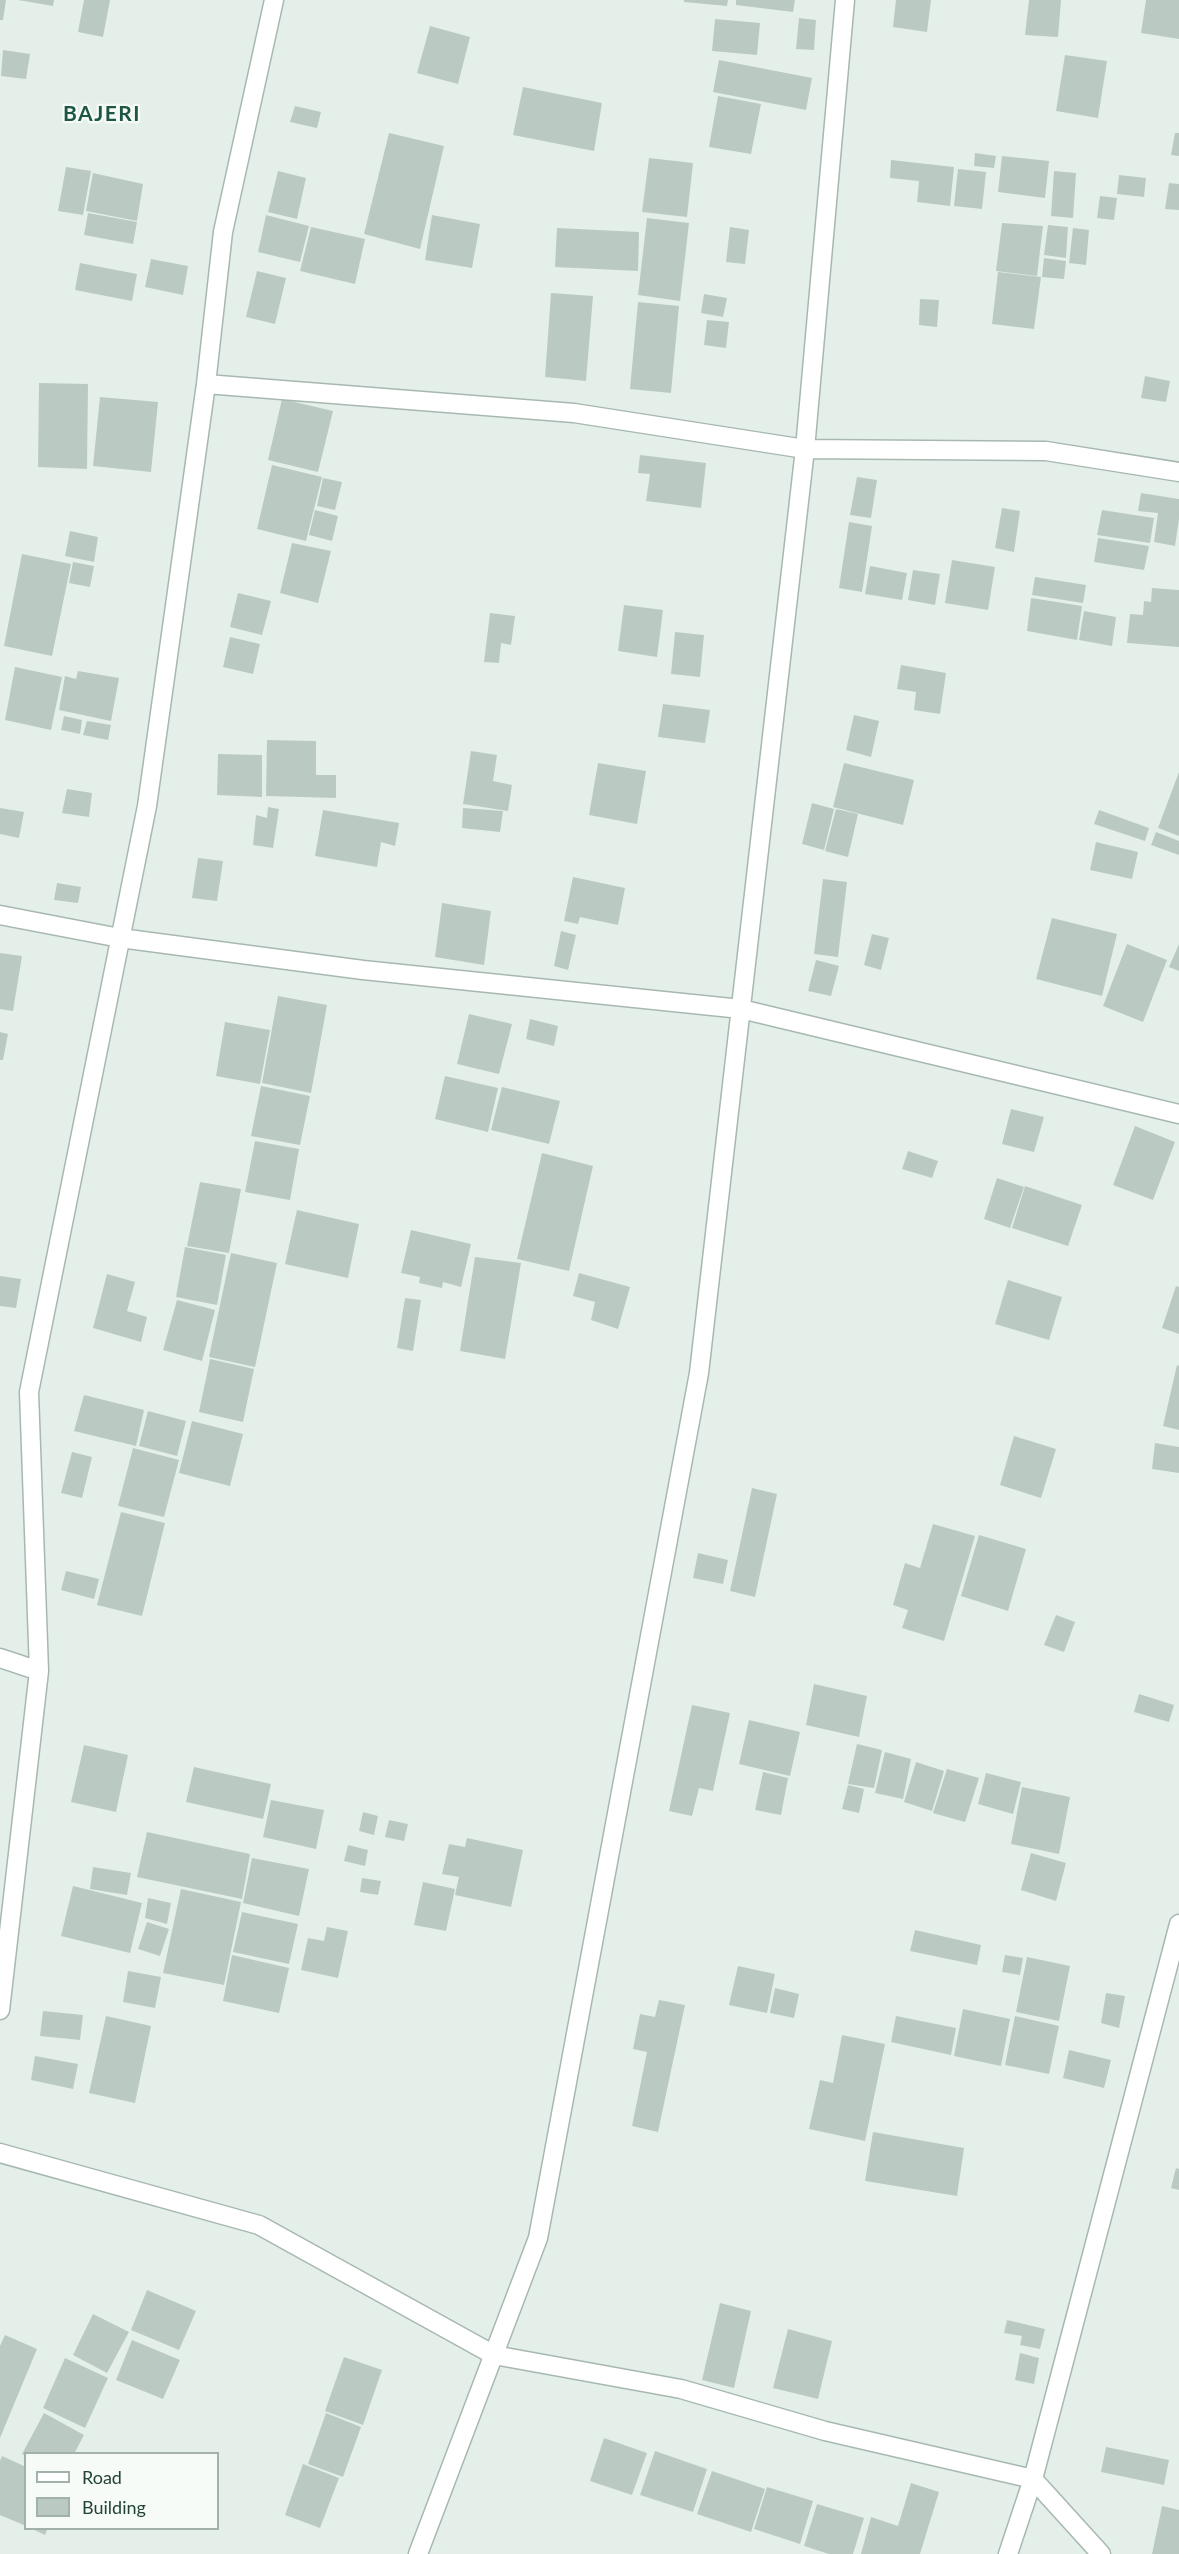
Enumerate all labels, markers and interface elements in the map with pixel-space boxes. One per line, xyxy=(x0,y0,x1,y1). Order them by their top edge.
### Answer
district label: BAJERI xyxy=(63,101,141,127)
legend xyxy=(24,2452,219,2530)
text: Road xyxy=(82,2466,122,2488)
text: Building xyxy=(82,2496,146,2518)

